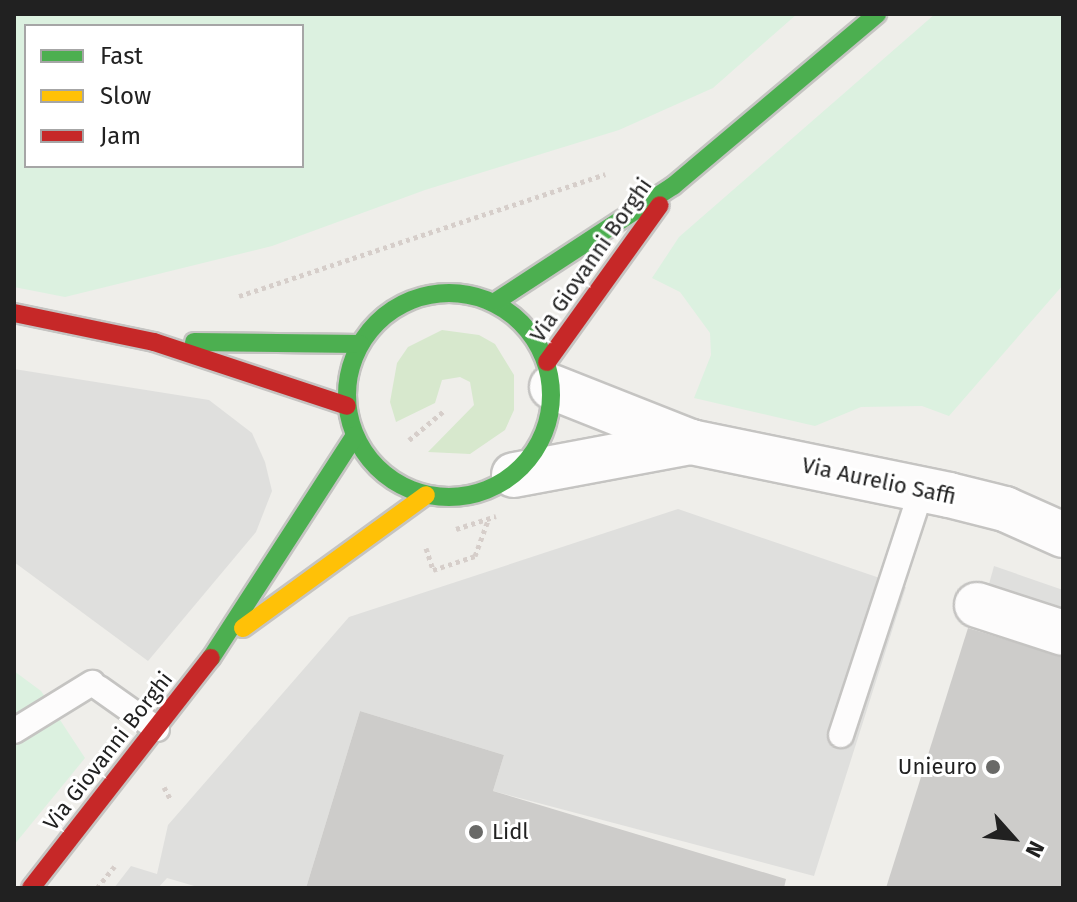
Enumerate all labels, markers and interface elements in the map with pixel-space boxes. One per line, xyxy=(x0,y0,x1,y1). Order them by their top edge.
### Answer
legend xyxy=(24,24,304,168)
text: Fast xyxy=(100,42,143,70)
text: Slow xyxy=(100,82,151,110)
text: Jam xyxy=(100,122,141,150)
street label: Via Giovanni Borghi xyxy=(524,173,658,347)
street label: Via Aurelio Saffi xyxy=(800,452,958,510)
street label: Via Giovanni Borghi xyxy=(38,666,178,836)
place label: Unieuro xyxy=(898,754,977,780)
marker: Unieuro xyxy=(984,758,1002,776)
north arrow xyxy=(973,798,1053,878)
place label: Lidl xyxy=(492,819,529,845)
marker: Lidl xyxy=(467,823,485,841)
text: N xyxy=(1019,836,1050,862)

